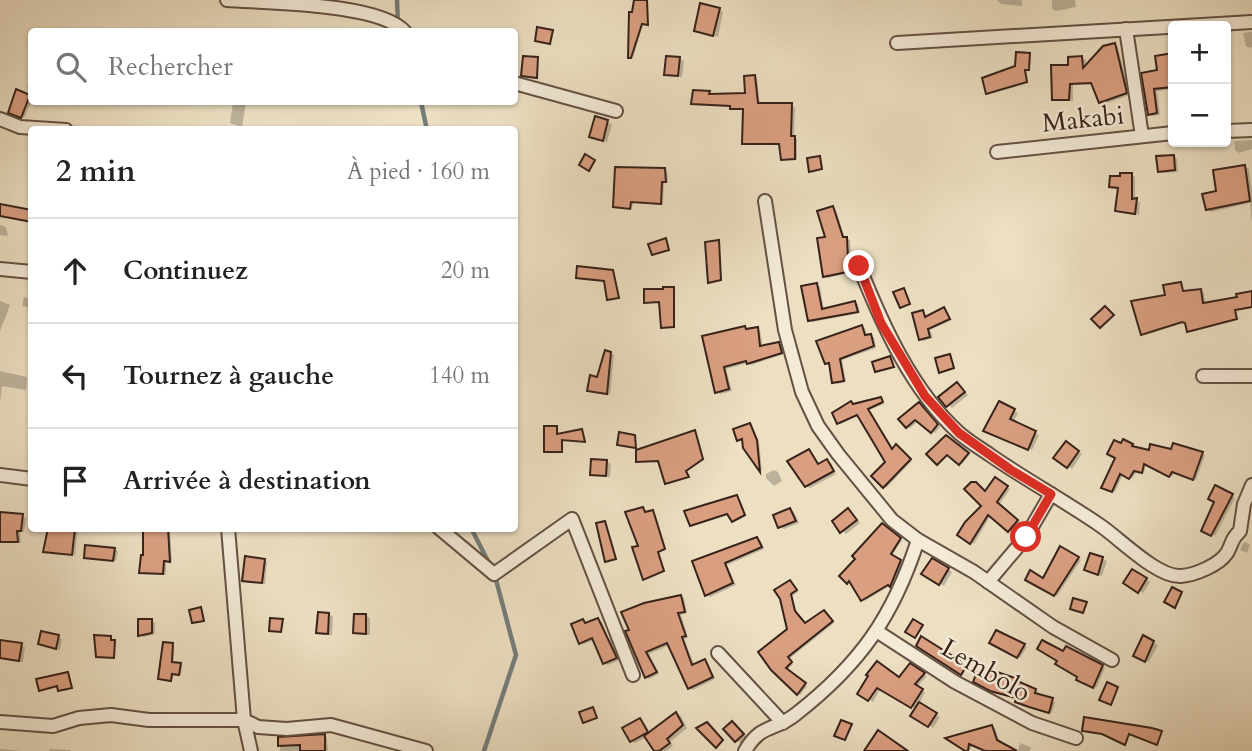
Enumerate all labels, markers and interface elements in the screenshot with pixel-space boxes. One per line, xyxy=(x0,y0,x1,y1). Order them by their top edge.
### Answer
map controls xyxy=(1168,21,1231,147)
button: + xyxy=(1168,21,1231,84)
search box xyxy=(28,28,518,105)
icon: search xyxy=(52,48,90,86)
text: Rechercher xyxy=(108,49,233,84)
button: − xyxy=(1168,84,1231,147)
street label: Makabi xyxy=(1040,97,1126,141)
text: 2 min xyxy=(56,151,136,192)
text: À pied · 160 m xyxy=(347,156,490,187)
route end xyxy=(843,250,874,281)
icon: ahead xyxy=(56,252,94,290)
text: Continuez xyxy=(123,253,248,288)
text: 20 m xyxy=(441,255,490,286)
icon: left xyxy=(56,357,94,395)
text: Tournez à gauche xyxy=(123,358,334,393)
text: 140 m xyxy=(429,360,490,391)
icon: arrive xyxy=(56,462,94,500)
text: Arrivée à destination xyxy=(123,463,371,498)
route start xyxy=(1010,521,1041,552)
street label: Lembolo xyxy=(935,630,1037,710)

